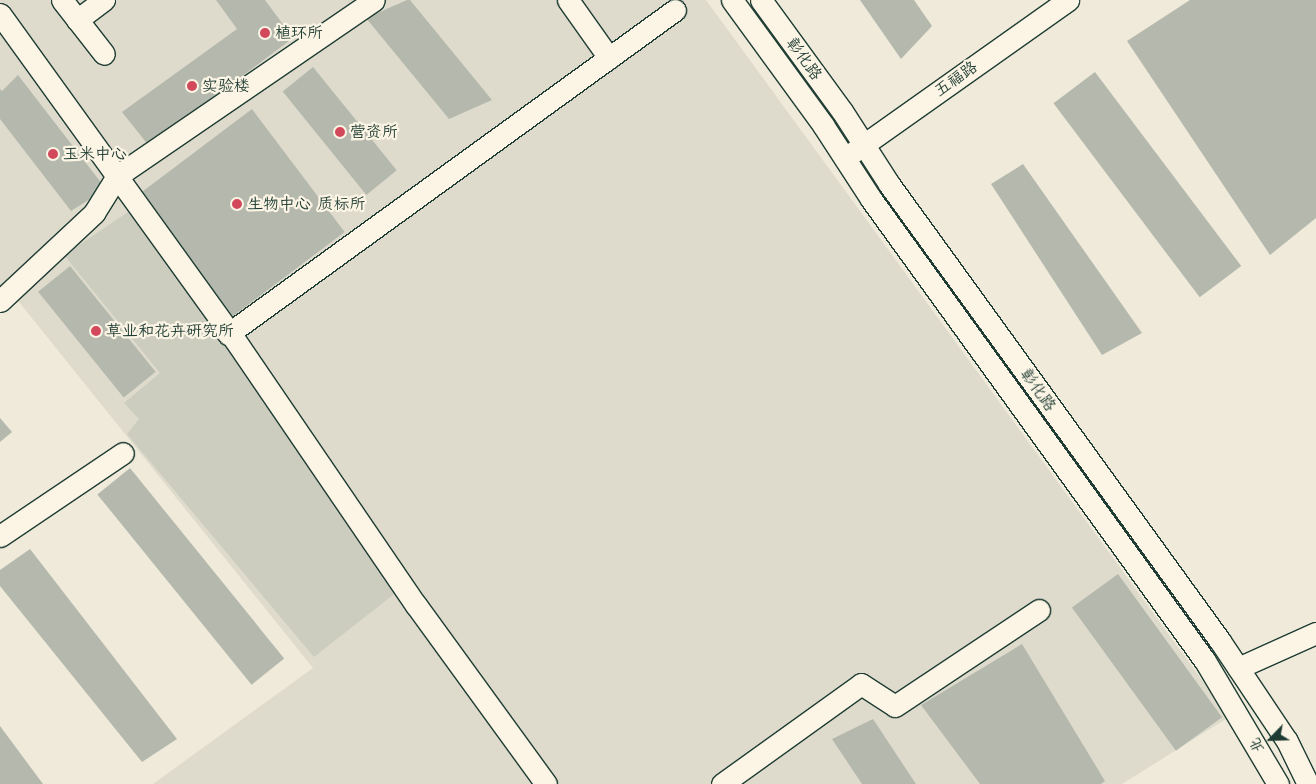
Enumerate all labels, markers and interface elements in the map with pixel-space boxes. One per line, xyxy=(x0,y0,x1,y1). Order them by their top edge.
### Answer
place label: 植环所 xyxy=(275,23,323,43)
marker: 植环所 xyxy=(259,27,271,39)
street label: 彰化路 xyxy=(782,34,826,84)
street label: 五福路 xyxy=(931,57,981,101)
place label: 实验楼 xyxy=(202,76,250,96)
marker: 实验楼 xyxy=(186,80,198,92)
place label: 营资所 xyxy=(350,122,398,142)
marker: 营资所 xyxy=(334,126,346,138)
place label: 玉米中心 xyxy=(63,144,127,164)
marker: 玉米中心 xyxy=(47,148,59,160)
place label: 生物中心 质标所 xyxy=(247,194,365,214)
marker: 生物中心 质标所 xyxy=(231,198,243,210)
place label: 草业和花卉研究所 xyxy=(106,321,234,341)
marker: 草业和花卉研究所 xyxy=(90,325,102,337)
street label: 彰化路 xyxy=(1016,365,1060,415)
north arrow xyxy=(1246,714,1296,764)
text: 北 xyxy=(1245,735,1269,756)

